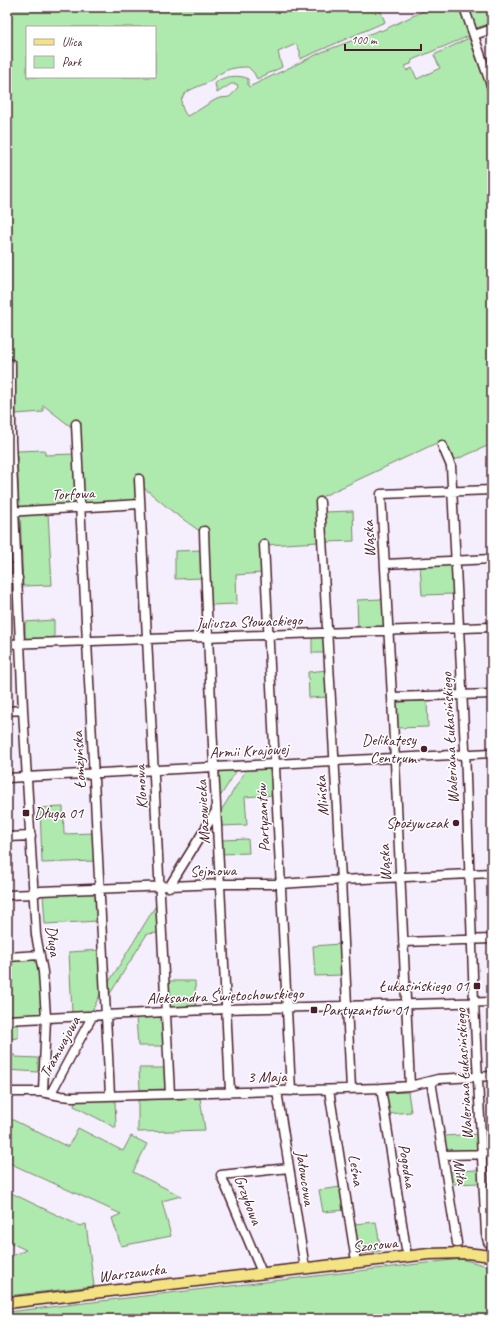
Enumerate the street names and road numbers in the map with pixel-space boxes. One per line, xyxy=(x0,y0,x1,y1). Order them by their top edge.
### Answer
street label: Torfowa xyxy=(51,483,96,505)
street label: Wąska xyxy=(358,519,380,558)
street label: Juliusza Słowackiego xyxy=(195,610,305,634)
street label: Waleriana Łukasińskiego xyxy=(437,671,463,804)
street label: Łomżyńska xyxy=(67,730,90,789)
street label: Armii Krajowej xyxy=(209,739,291,763)
street label: Klonowa xyxy=(130,763,152,810)
street label: Mińska xyxy=(311,774,333,817)
street label: Mazowiecka xyxy=(191,778,215,844)
street label: Partyzantów xyxy=(251,782,275,853)
street label: Wąska xyxy=(374,843,396,882)
street label: Sejmowa xyxy=(190,860,238,882)
street label: Długa xyxy=(41,924,65,959)
street label: Aleksandra Świętochowskiego xyxy=(147,983,306,1009)
street label: Waleriana Łukasińskiego xyxy=(451,1007,477,1140)
street label: Tramwajowa xyxy=(35,1012,86,1081)
street label: 3 Maja xyxy=(247,1067,288,1087)
street label: Pogodna xyxy=(394,1143,421,1191)
street label: Jałowcowa xyxy=(291,1148,319,1208)
street label: Leśna xyxy=(344,1153,369,1188)
street label: Miła xyxy=(448,1158,472,1187)
street label: Grzybowa xyxy=(229,1172,267,1229)
street label: Szosowa xyxy=(352,1233,400,1257)
street label: Warszawska xyxy=(97,1259,168,1287)

